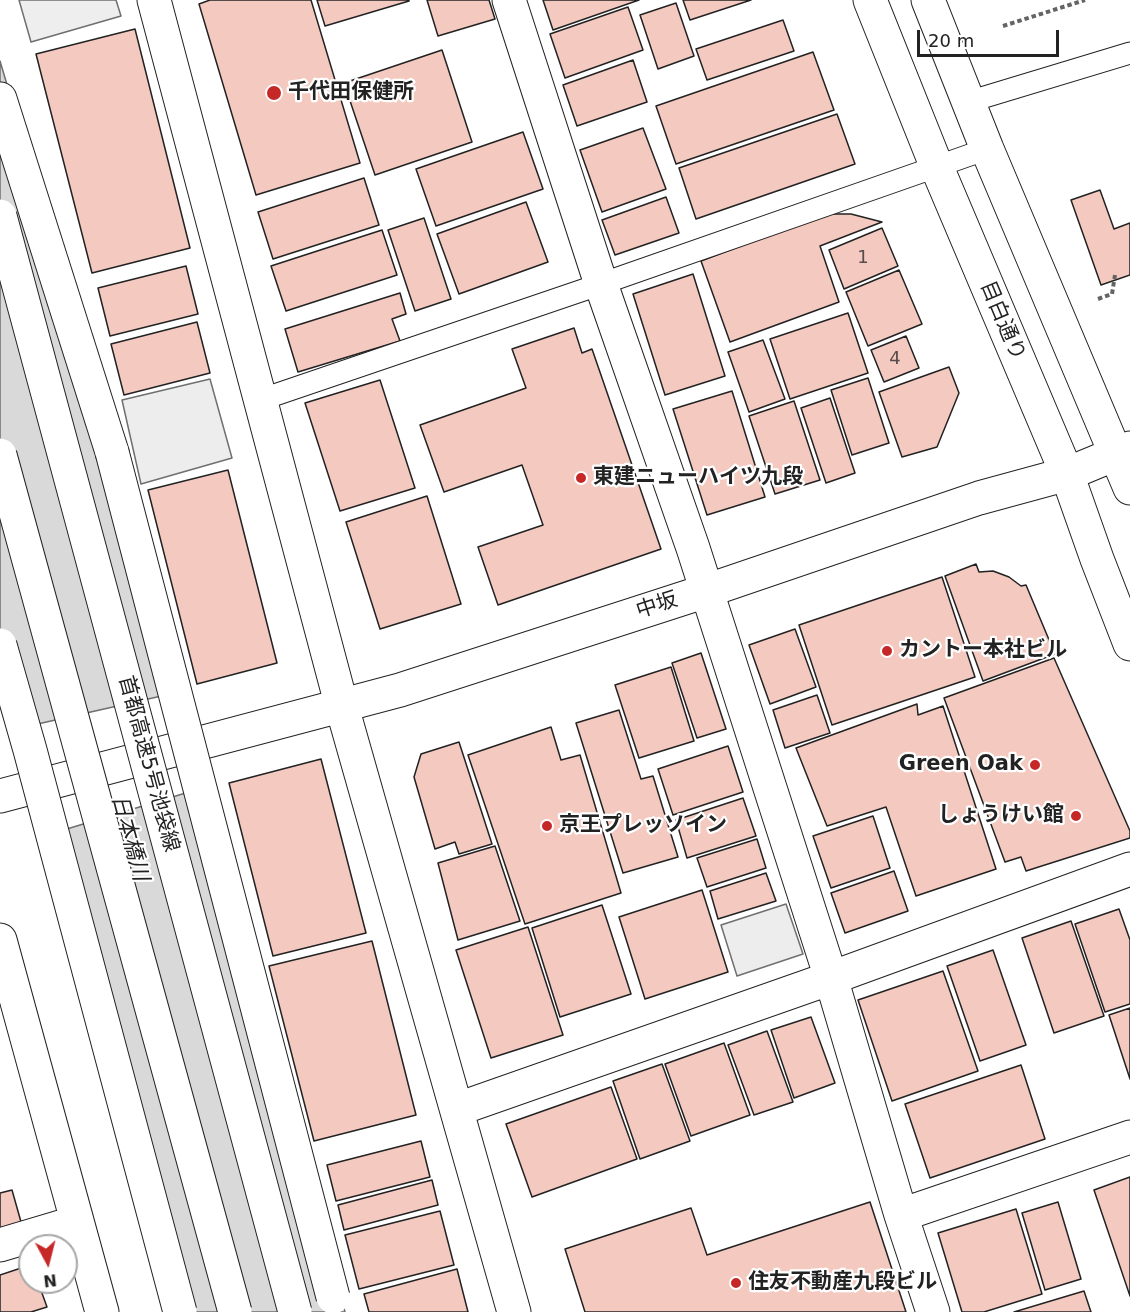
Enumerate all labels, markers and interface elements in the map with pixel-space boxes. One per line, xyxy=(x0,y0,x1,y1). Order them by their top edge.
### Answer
scale bar xyxy=(920,18,1062,56)
text: 20 m xyxy=(928,30,974,51)
place label: 千代田保健所 xyxy=(288,80,414,106)
marker: 千代田保健所 xyxy=(265,84,283,102)
house number: 1 xyxy=(857,247,869,269)
street label: 目白通り xyxy=(974,277,1030,365)
house number: 4 xyxy=(889,348,901,370)
place label: 東建ニューハイツ九段 xyxy=(593,465,803,491)
marker: 東建ニューハイツ九段 xyxy=(574,471,588,485)
street label: 中坂 xyxy=(633,588,681,624)
place label: カントー本社ビル xyxy=(899,638,1067,664)
marker: カントー本社ビル xyxy=(880,644,894,658)
street label: 首都高速5号池袋線 xyxy=(112,673,184,855)
place label: Green Oak xyxy=(899,752,1023,778)
marker: Green Oak xyxy=(1028,758,1042,772)
water label: 日本橋川 xyxy=(105,792,153,884)
place label: しょうけい館 xyxy=(938,803,1064,829)
marker: しょうけい館 xyxy=(1069,809,1083,823)
place label: 京王プレッソイン xyxy=(559,813,727,839)
marker: 京王プレッソイン xyxy=(540,819,554,833)
north arrow xyxy=(18,1234,78,1294)
text: N xyxy=(42,1270,58,1291)
place label: 住友不動産九段ビル xyxy=(748,1270,937,1296)
marker: 住友不動産九段ビル xyxy=(729,1276,743,1290)

